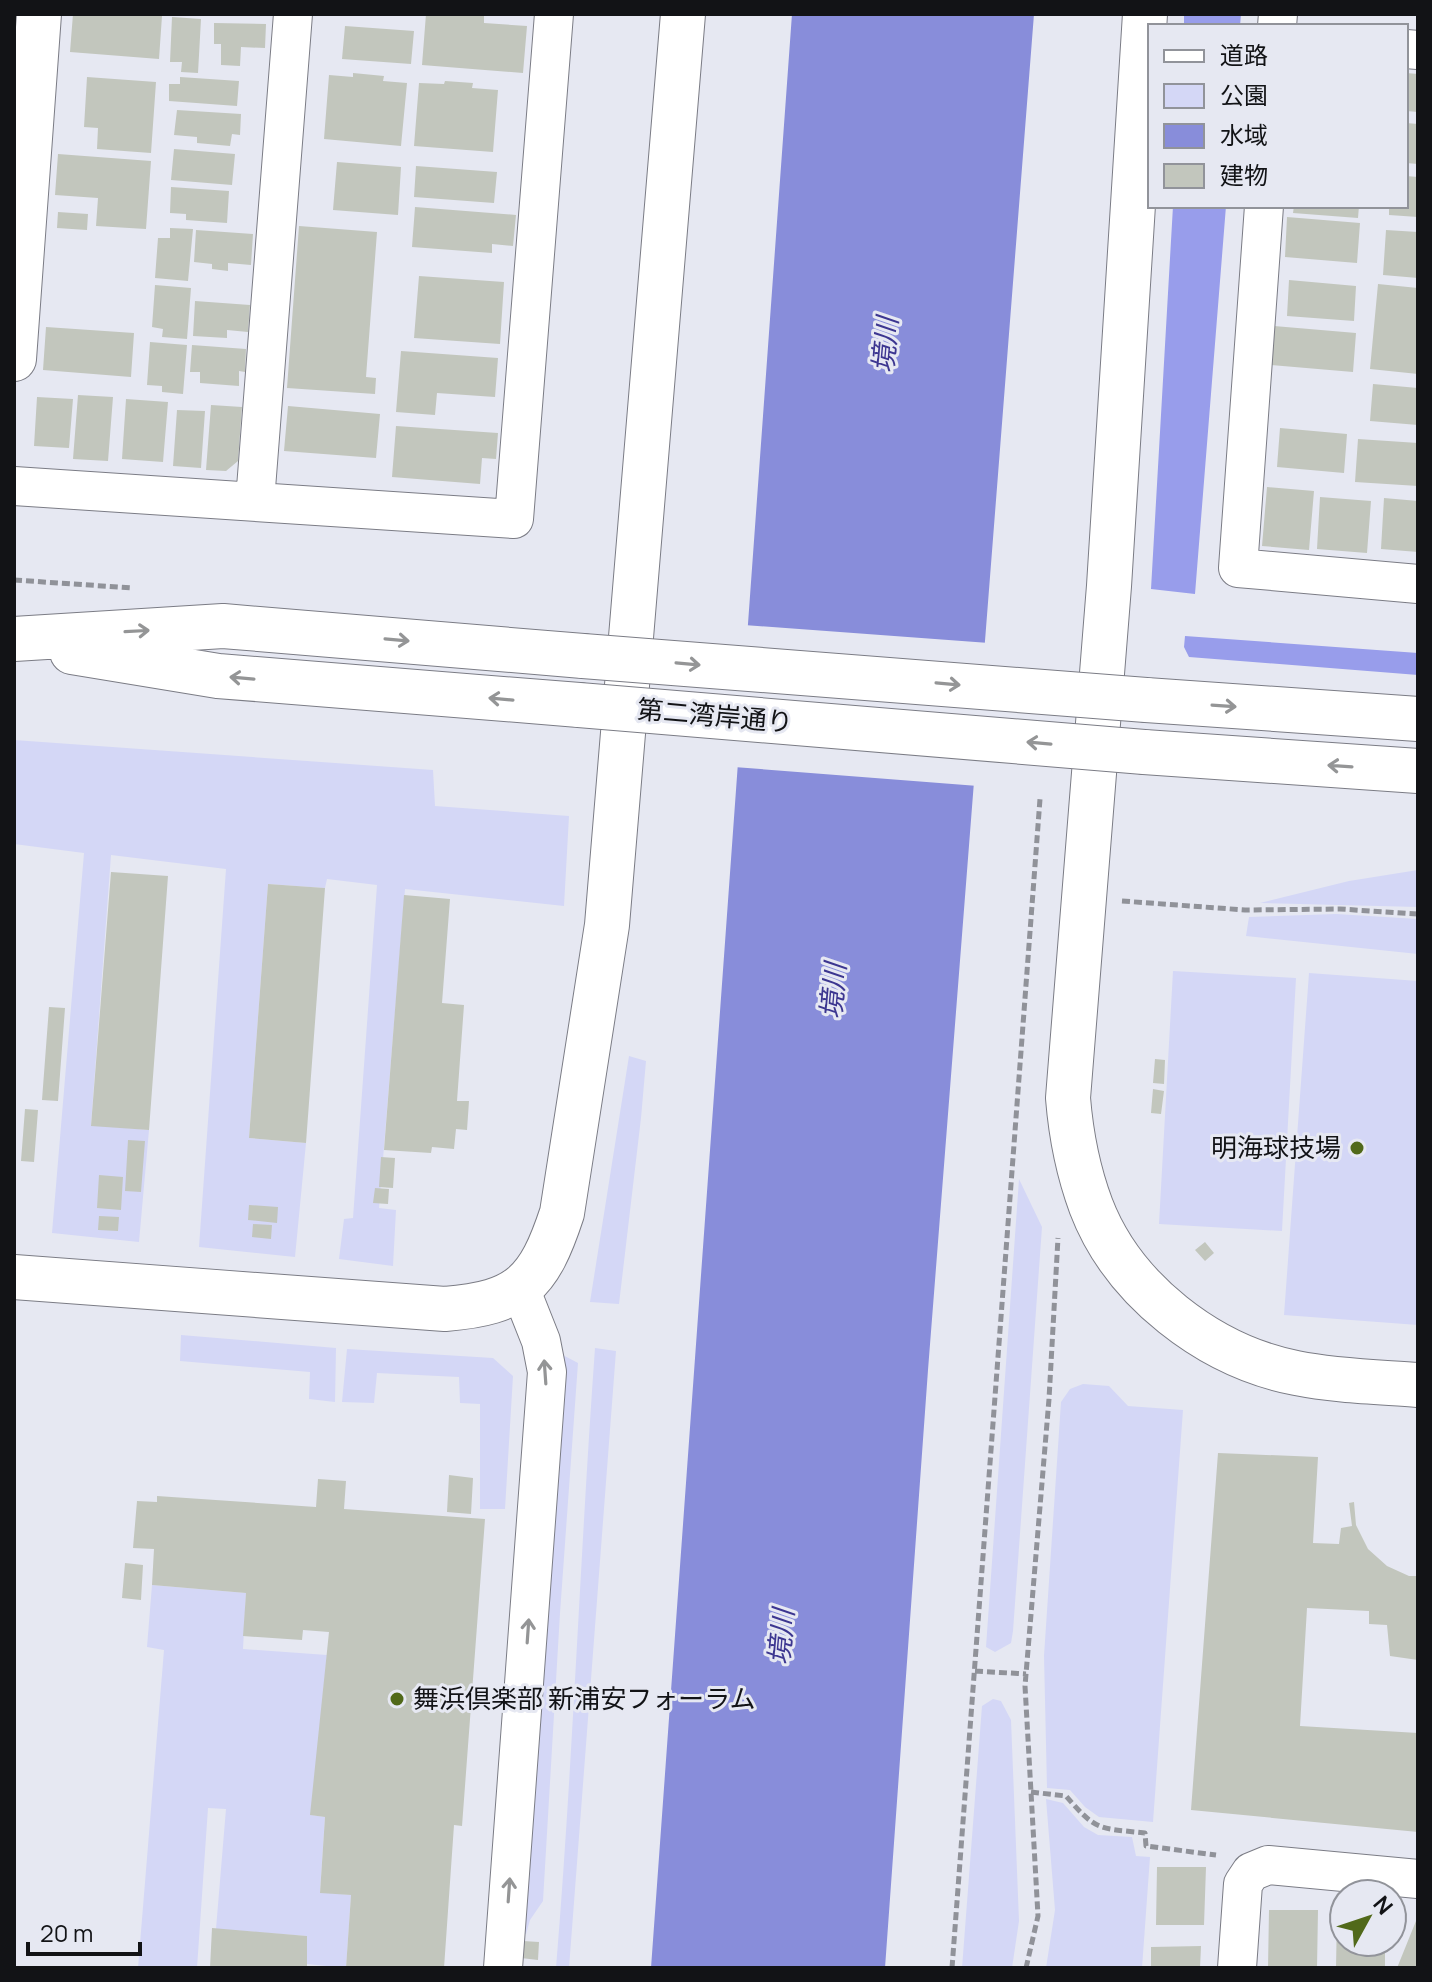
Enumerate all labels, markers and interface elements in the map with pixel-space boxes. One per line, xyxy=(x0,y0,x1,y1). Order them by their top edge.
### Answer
legend xyxy=(1148,24,1408,208)
text: 道路 xyxy=(1220,38,1268,71)
text: 公園 xyxy=(1220,78,1268,111)
text: 水域 xyxy=(1220,118,1268,151)
text: 建物 xyxy=(1220,158,1268,191)
water label: 境川 xyxy=(863,312,906,374)
one-way arrow xyxy=(123,623,150,638)
one-way arrow xyxy=(383,633,410,648)
one-way arrow xyxy=(674,657,701,672)
one-way arrow xyxy=(229,670,256,685)
one-way arrow xyxy=(934,677,961,692)
street label: 第二湾岸通り xyxy=(636,690,794,740)
one-way arrow xyxy=(488,691,515,706)
one-way arrow xyxy=(1210,699,1237,714)
one-way arrow xyxy=(1026,735,1053,750)
one-way arrow xyxy=(1327,758,1354,773)
water label: 境川 xyxy=(811,958,854,1020)
place label: 明海球技場 xyxy=(1211,1129,1341,1165)
marker: 明海球技場 xyxy=(1348,1139,1366,1157)
one-way arrow xyxy=(537,1359,552,1386)
water label: 境川 xyxy=(759,1604,802,1666)
one-way arrow xyxy=(521,1618,536,1645)
place label: 舞浜倶楽部 新浦安フォーラム xyxy=(413,1680,755,1716)
marker: 舞浜倶楽部 新浦安フォーラム xyxy=(388,1690,406,1708)
one-way arrow xyxy=(502,1877,517,1904)
north arrow xyxy=(1328,1878,1408,1958)
text: N xyxy=(1367,1889,1400,1921)
scale bar xyxy=(28,1906,140,1956)
text: 20 m xyxy=(40,1916,93,1949)

